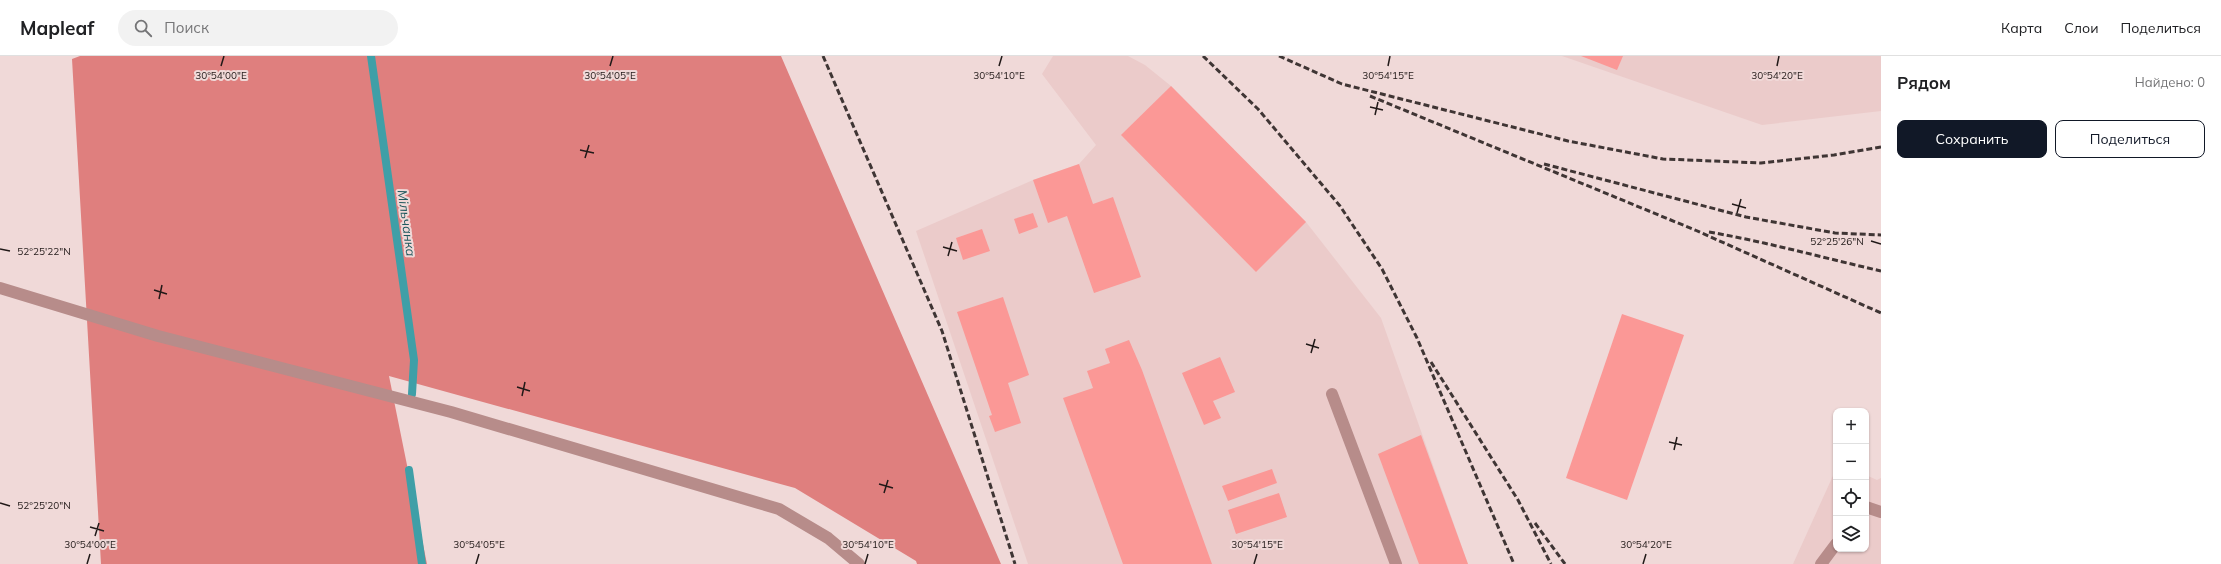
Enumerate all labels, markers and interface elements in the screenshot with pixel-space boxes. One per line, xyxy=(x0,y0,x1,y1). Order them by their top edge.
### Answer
search box xyxy=(118,10,398,46)
text: Mapleaf xyxy=(20,16,94,40)
icon: search xyxy=(132,17,154,39)
text: Поиск xyxy=(164,18,209,37)
text: Карта xyxy=(2001,19,2042,37)
text: Слои xyxy=(2064,19,2099,37)
text: Поделиться xyxy=(2121,19,2201,37)
text: 30°54'00"E xyxy=(195,69,247,82)
text: 30°54'05"E xyxy=(584,69,636,82)
text: 30°54'10"E xyxy=(973,69,1025,82)
text: 30°54'15"E xyxy=(1362,69,1414,82)
text: 30°54'20"E xyxy=(1751,69,1803,82)
text: Рядом xyxy=(1897,72,1951,93)
text: Найдено: 0 xyxy=(2135,74,2205,90)
button: Сохранить xyxy=(1897,120,2047,158)
button: Поделиться xyxy=(2055,120,2205,158)
water label: Мільчанка xyxy=(394,189,420,257)
text: 52°25'26"N xyxy=(1810,235,1864,248)
text: 52°25'22"N xyxy=(17,245,71,258)
map controls xyxy=(1833,408,1869,552)
button: + xyxy=(1833,408,1869,444)
button: − xyxy=(1833,444,1869,480)
button: locate xyxy=(1833,480,1869,516)
text: 52°25'20"N xyxy=(17,499,71,512)
button: layers xyxy=(1833,516,1869,552)
text: 30°54'00"E xyxy=(64,538,116,551)
text: 30°54'05"E xyxy=(453,538,505,551)
text: 30°54'10"E xyxy=(842,538,894,551)
text: 30°54'15"E xyxy=(1231,538,1283,551)
text: 30°54'20"E xyxy=(1620,538,1672,551)

